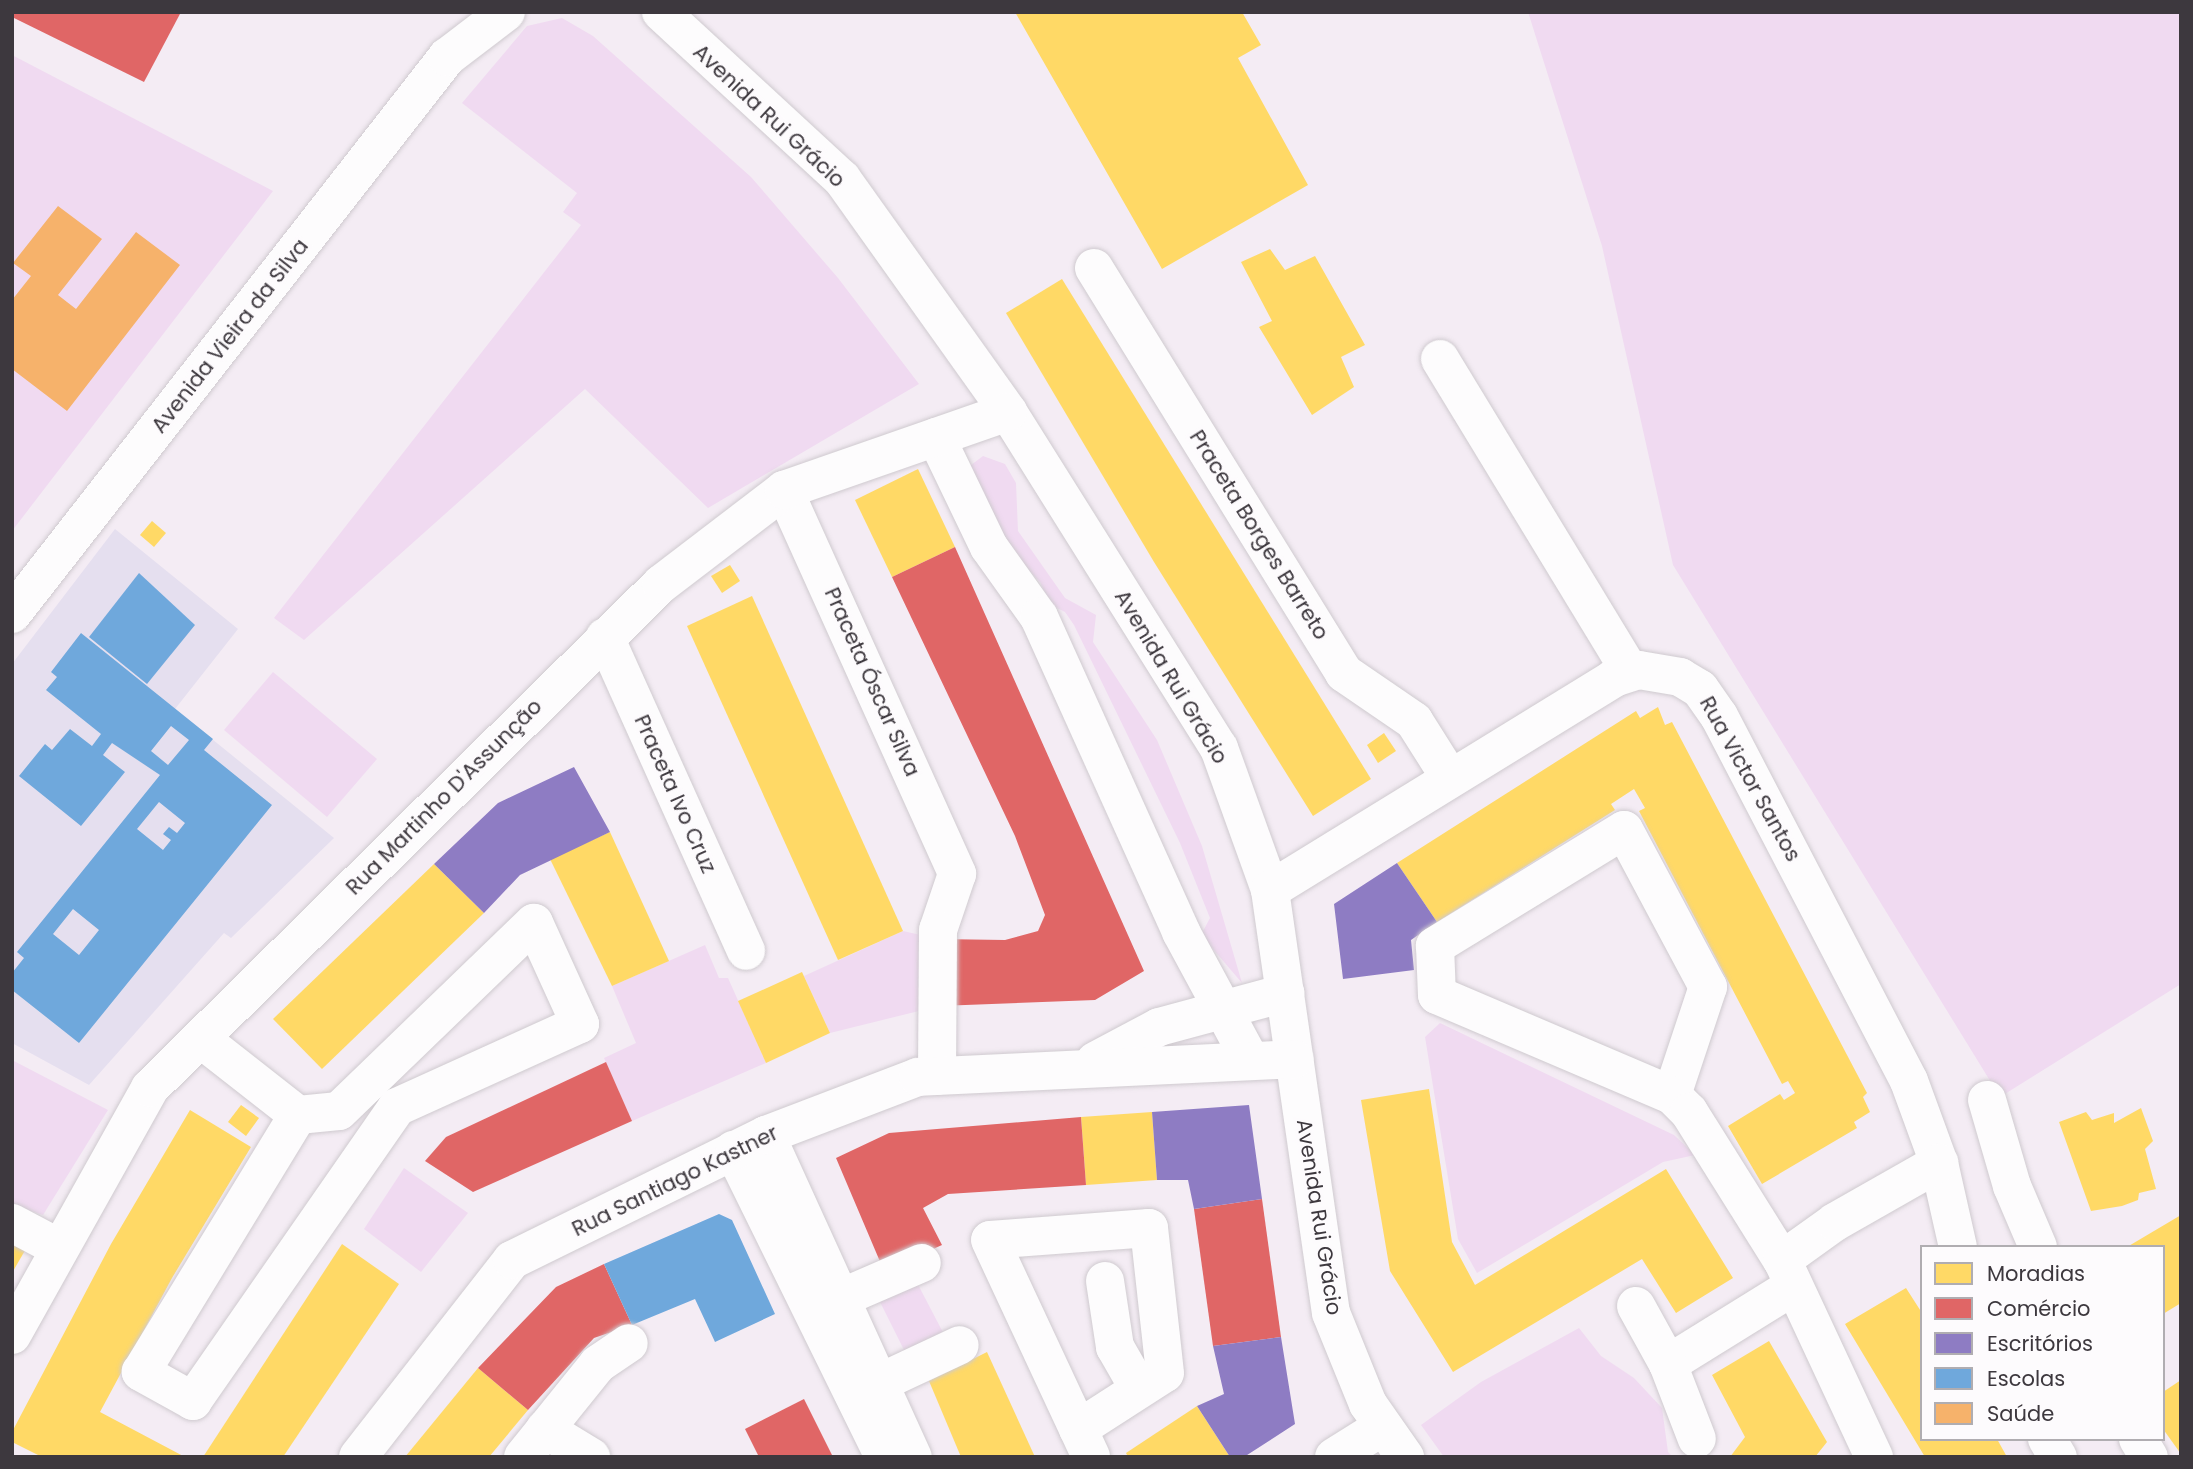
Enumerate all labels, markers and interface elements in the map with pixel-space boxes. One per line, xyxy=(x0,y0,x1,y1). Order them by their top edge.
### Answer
street label: Avenida Rui Grácio xyxy=(688,39,850,193)
street label: Avenida Vieira da Silva xyxy=(146,234,314,438)
street label: Praceta Borges Barreto xyxy=(1184,426,1334,644)
street label: Praceta Óscar Silva xyxy=(819,584,925,780)
street label: Avenida Rui Grácio xyxy=(1109,586,1233,768)
street label: Rua Victor Santos xyxy=(1694,692,1806,866)
street label: Rua Martinho D'Assunção xyxy=(341,694,547,900)
street label: Praceta Ivo Cruz xyxy=(629,711,721,877)
street label: Avenida Rui Grácio xyxy=(1291,1117,1347,1317)
street label: Rua Santiago Kastner xyxy=(568,1120,782,1242)
legend xyxy=(1920,1245,2165,1441)
text: Moradias xyxy=(1987,1259,2085,1288)
text: Comércio xyxy=(1987,1294,2091,1323)
text: Escritórios xyxy=(1987,1329,2093,1358)
text: Escolas xyxy=(1987,1364,2065,1393)
text: Saúde xyxy=(1987,1399,2054,1428)

